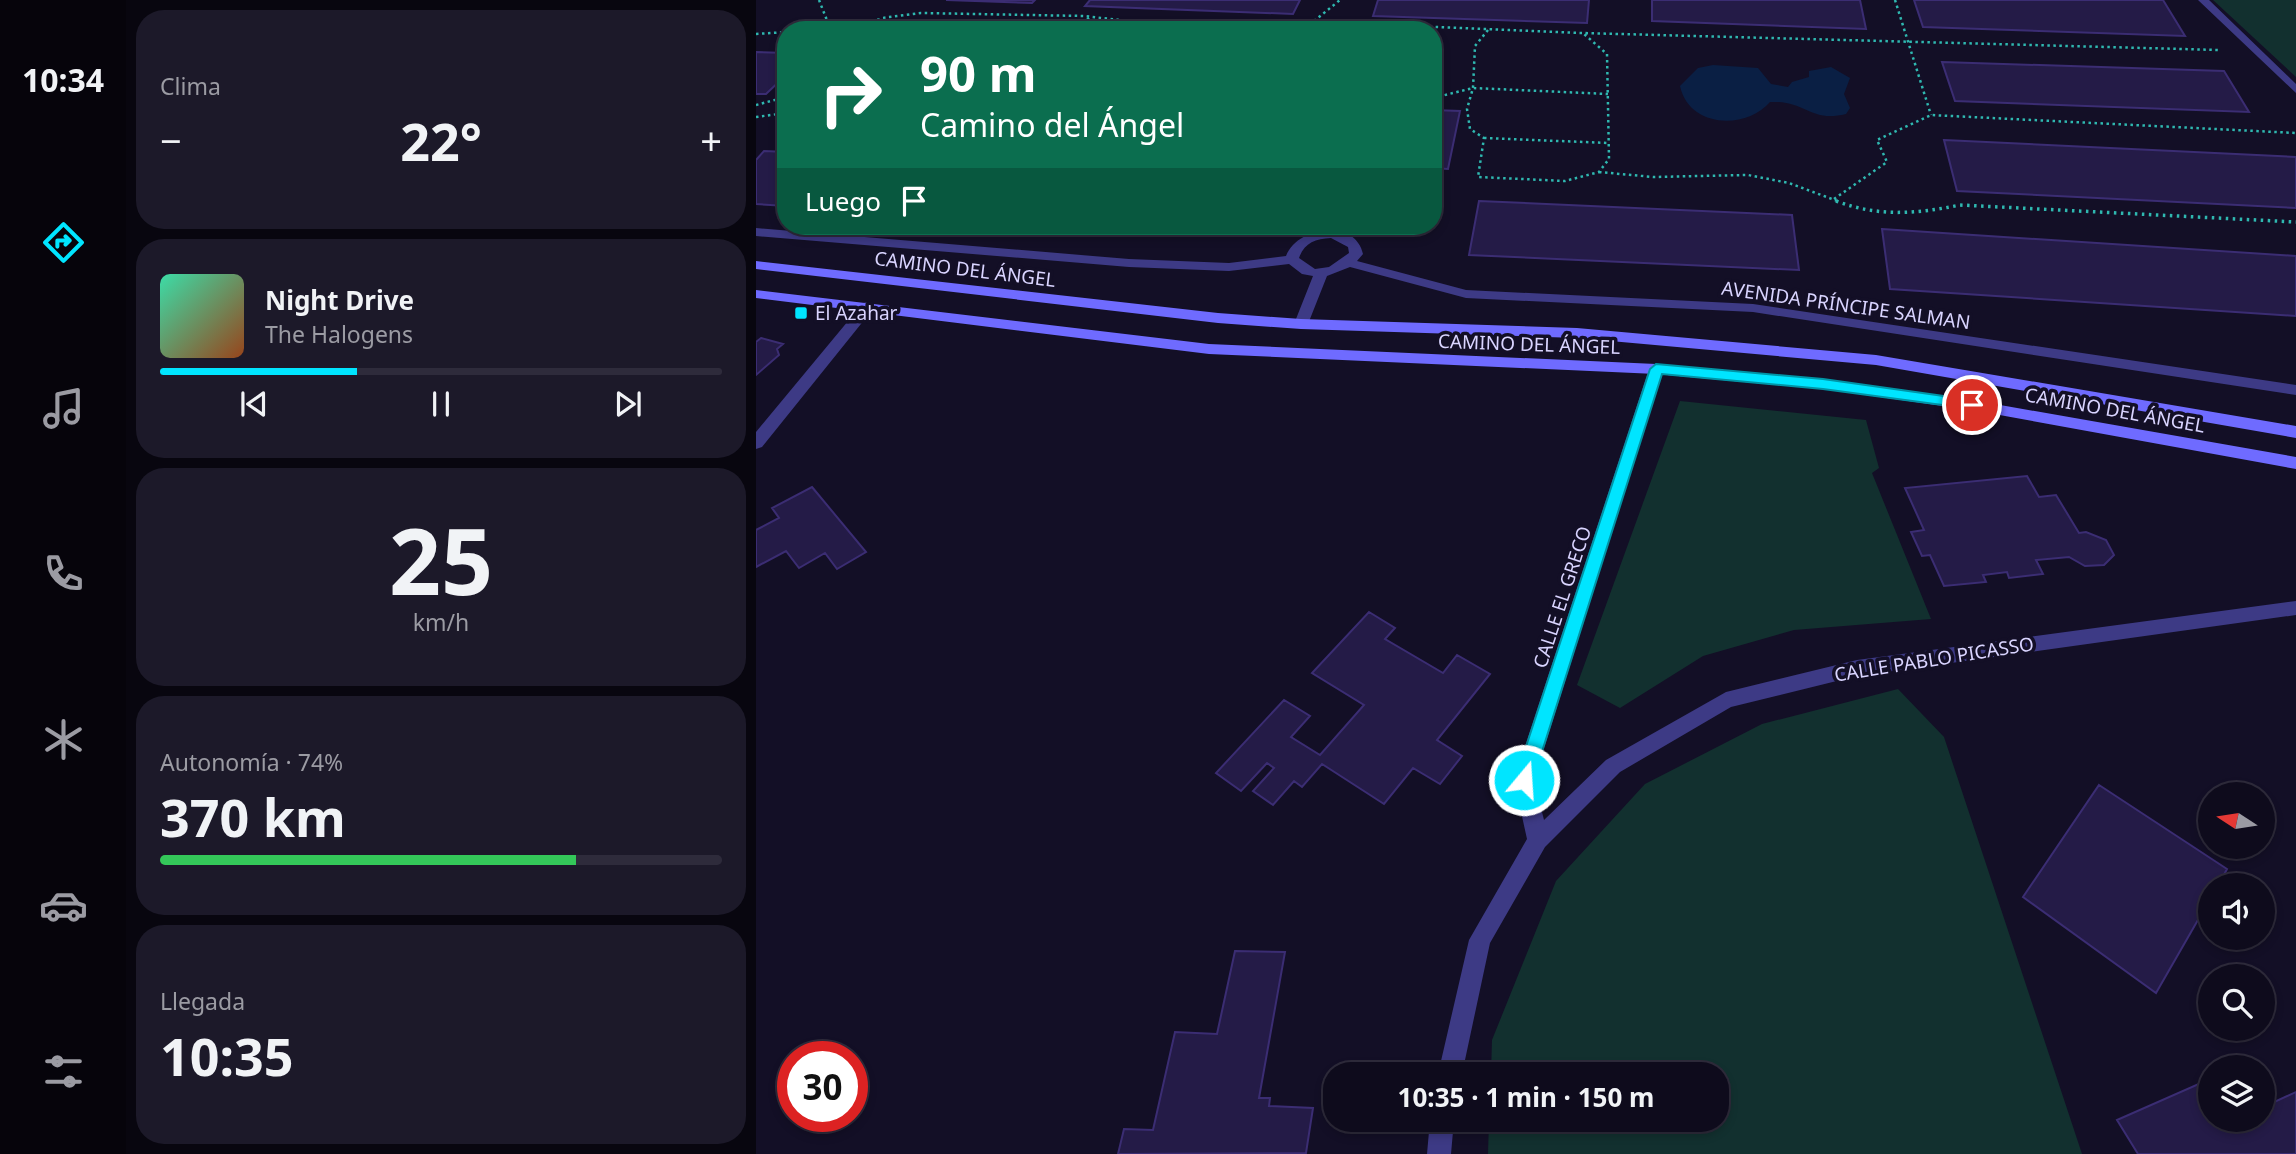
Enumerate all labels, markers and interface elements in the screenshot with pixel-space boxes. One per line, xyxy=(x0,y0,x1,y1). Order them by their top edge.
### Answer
text: 90 m xyxy=(920,40,1037,106)
icon: right xyxy=(805,49,896,140)
text: 10:34 xyxy=(22,58,104,101)
text: Clima xyxy=(160,70,221,102)
text: Camino del Ángel xyxy=(920,103,1184,146)
text: 22° xyxy=(400,105,482,176)
text: − xyxy=(160,114,182,166)
text: + xyxy=(700,114,722,166)
icon: arrive xyxy=(895,182,933,220)
text: Luego xyxy=(805,183,881,219)
icon: directions xyxy=(39,218,88,267)
street label: CAMINO DEL ÁNGEL xyxy=(873,245,1057,293)
street label: AVENIDA PRÍNCIPE SALMAN xyxy=(1720,275,1972,335)
text: Night Drive xyxy=(265,282,414,318)
place label: El Azahar xyxy=(815,300,898,326)
marker: El Azahar xyxy=(793,305,809,321)
text: The Halogens xyxy=(265,318,413,350)
street label: CAMINO DEL ÁNGEL xyxy=(1437,328,1621,360)
pin xyxy=(1942,375,2002,435)
street label: CAMINO DEL ÁNGEL xyxy=(2023,381,2207,439)
icon: music xyxy=(39,384,88,433)
icon: previous xyxy=(235,385,273,423)
icon: pause xyxy=(422,385,460,423)
icon: next xyxy=(609,385,647,423)
icon: arrive xyxy=(1953,386,1991,424)
text: 25 xyxy=(389,498,493,622)
street label: CALLE EL GRECO xyxy=(1527,523,1597,671)
icon: phone xyxy=(39,549,88,598)
text: km/h xyxy=(413,606,469,638)
street label: CALLE PABLO PICASSO xyxy=(1832,630,2036,688)
icon: climate xyxy=(39,715,88,764)
position arrow xyxy=(1487,743,1561,817)
text: Autonomía · 74% xyxy=(160,746,343,778)
text: 370 km xyxy=(160,781,346,852)
north arrow xyxy=(2198,782,2275,859)
map controls xyxy=(2198,782,2275,1132)
button: sound xyxy=(2198,873,2275,950)
icon: car xyxy=(39,881,88,930)
button: search xyxy=(2198,964,2275,1041)
text: Llegada xyxy=(160,985,245,1017)
text: 10:35 xyxy=(160,1020,294,1091)
speed limit sign: 30 xyxy=(777,1041,868,1132)
icon: filters xyxy=(39,1047,88,1096)
button: layers xyxy=(2198,1055,2275,1132)
text: 10:35 · 1 min · 150 m xyxy=(1398,1079,1654,1115)

